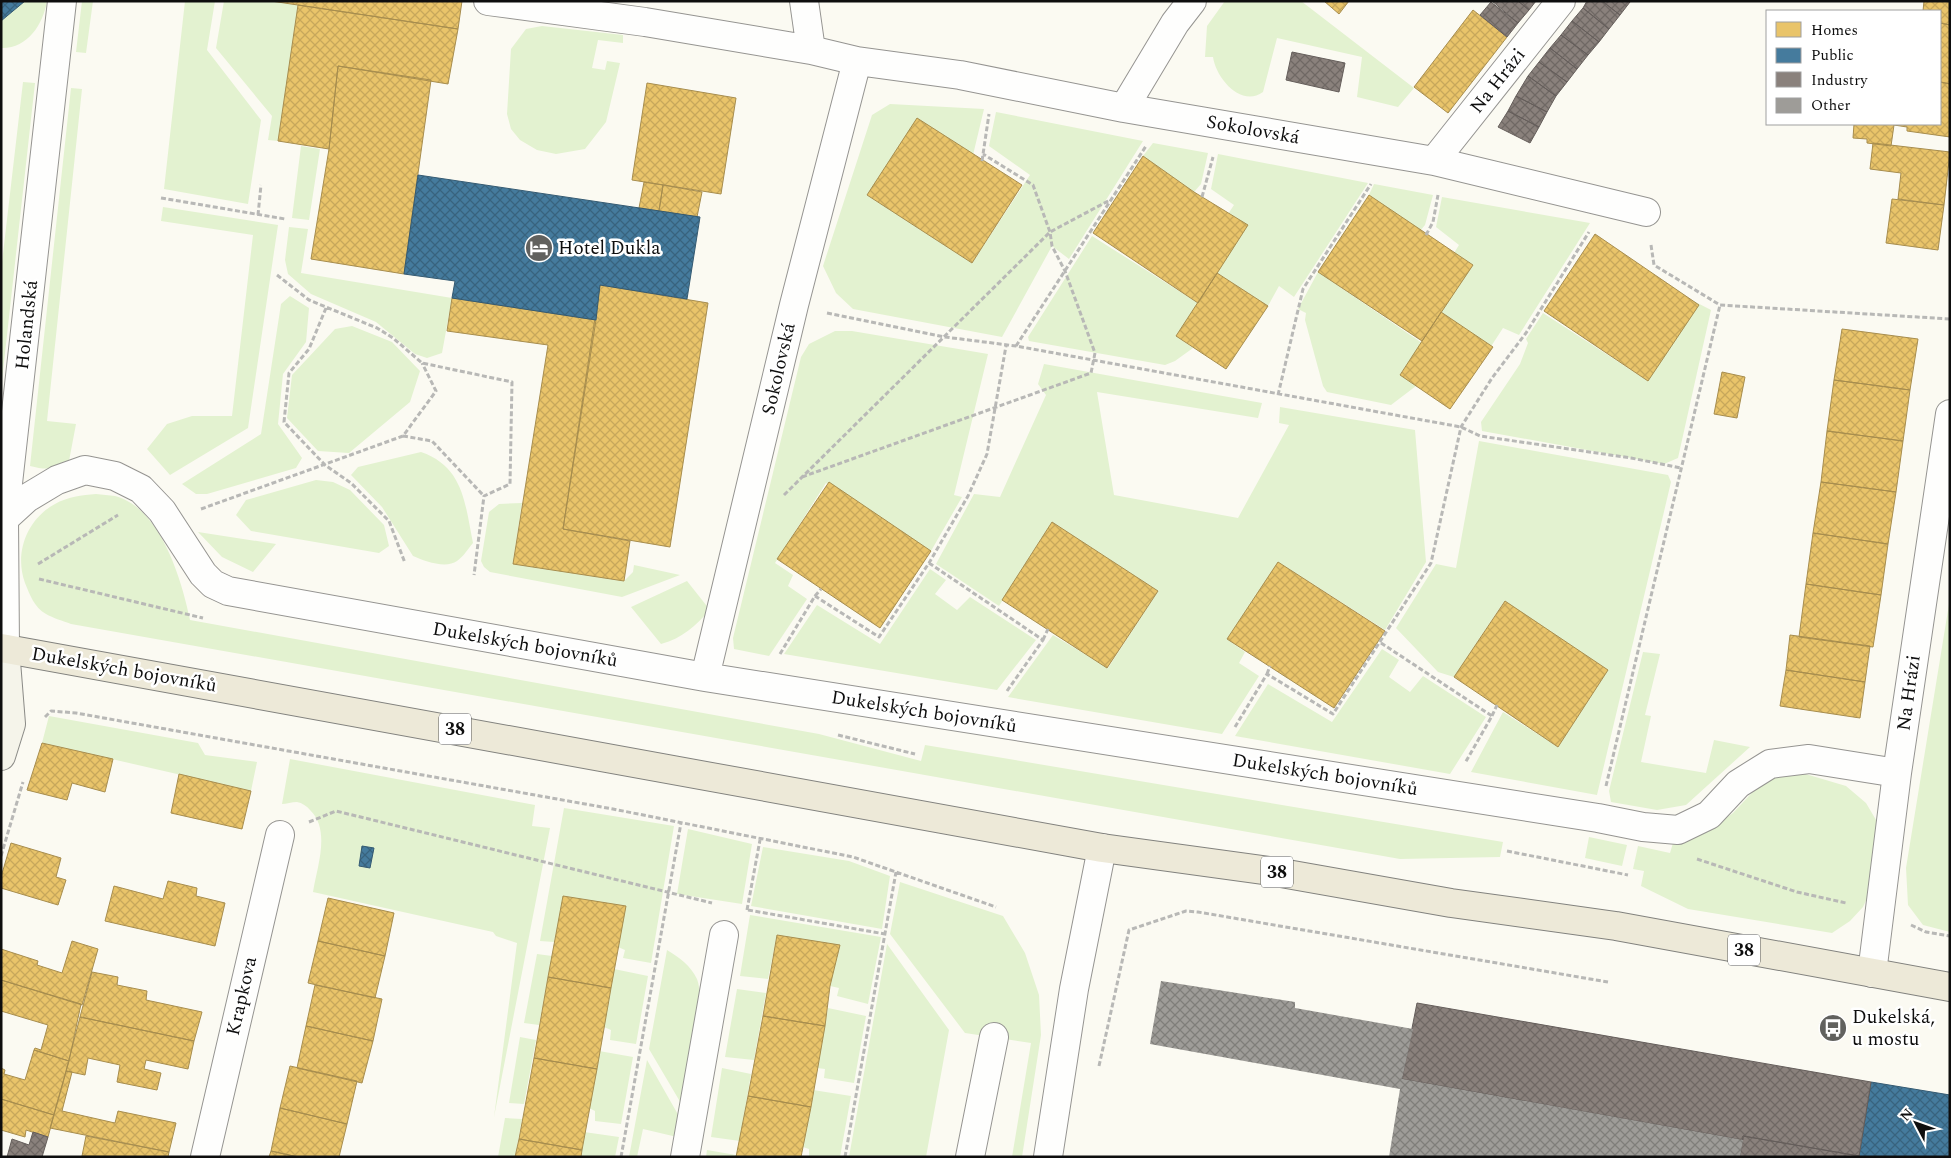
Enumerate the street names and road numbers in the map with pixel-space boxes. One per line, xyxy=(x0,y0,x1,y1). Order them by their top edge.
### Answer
street label: Na Hrázi xyxy=(1463,42,1533,120)
street label: Sokolovská xyxy=(1204,108,1302,153)
street label: Holandská xyxy=(8,278,46,371)
street label: Sokolovská xyxy=(754,319,804,418)
street label: Dukelských bojovníků xyxy=(430,614,620,676)
street label: Dukelských bojovníků xyxy=(29,639,219,701)
street label: Na Hrázi xyxy=(1889,653,1929,733)
street label: Dukelských bojovníků xyxy=(829,683,1019,741)
road number: 38 xyxy=(439,714,471,744)
street label: Dukelských bojovníků xyxy=(1230,746,1420,804)
road number: 38 xyxy=(1261,856,1293,888)
road number: 38 xyxy=(1728,934,1760,966)
street label: Krapkova xyxy=(219,953,265,1038)

